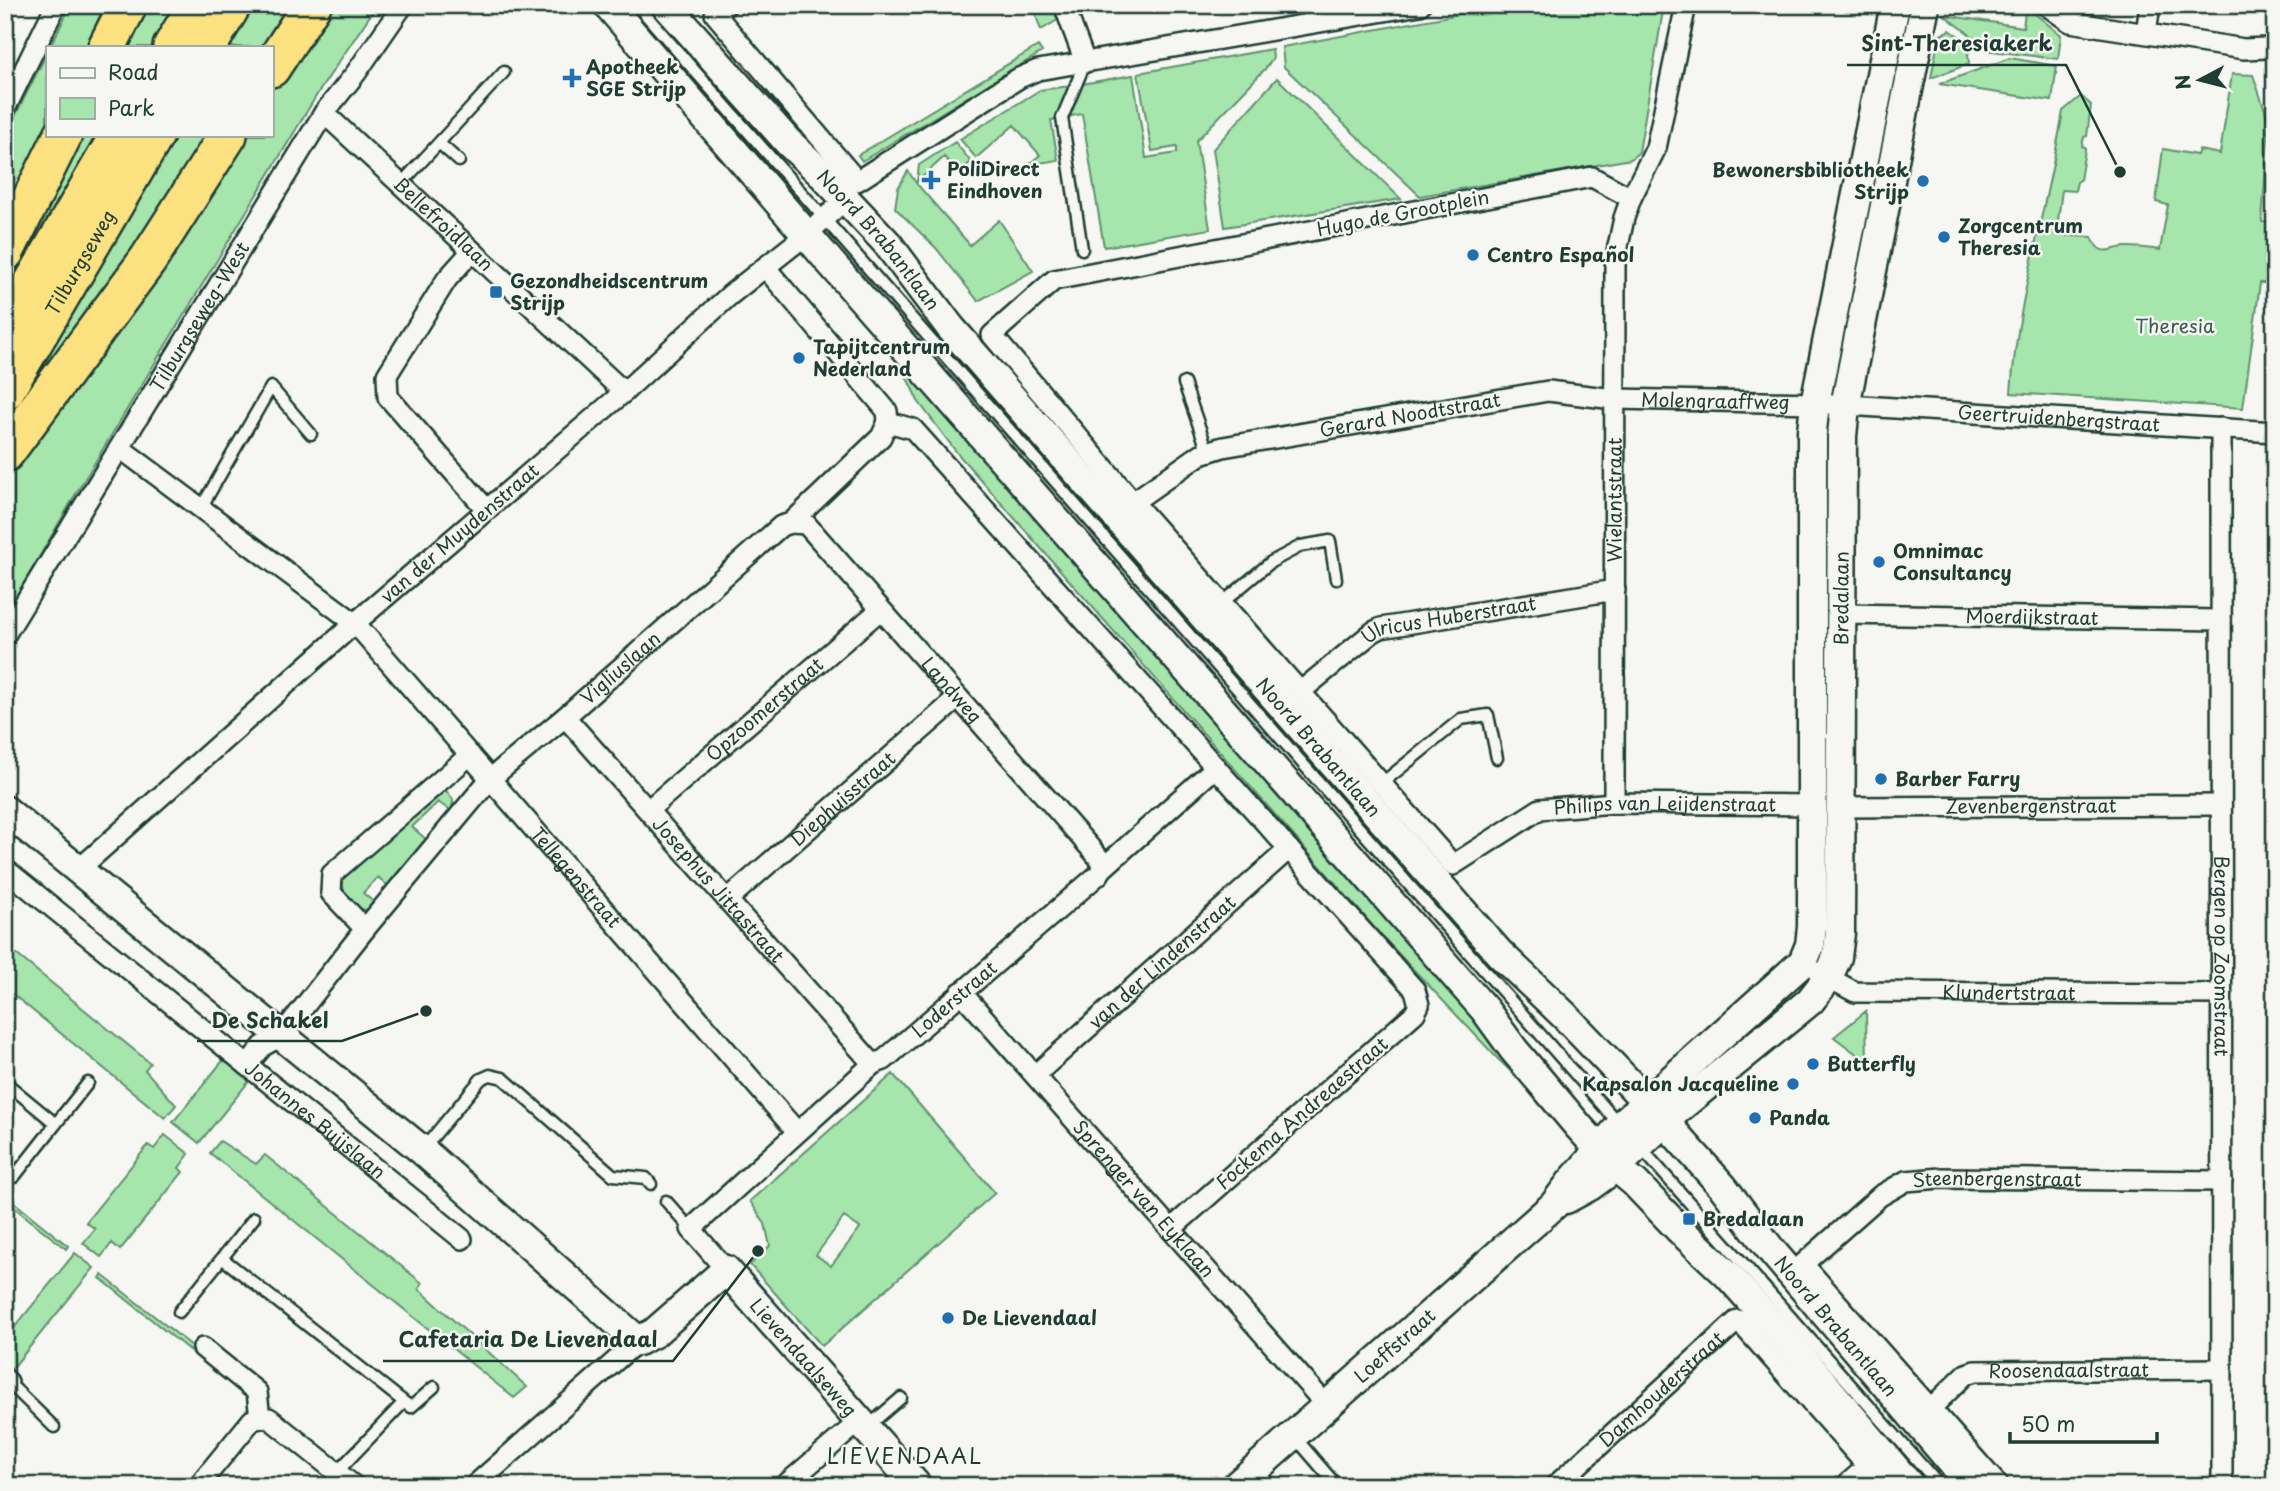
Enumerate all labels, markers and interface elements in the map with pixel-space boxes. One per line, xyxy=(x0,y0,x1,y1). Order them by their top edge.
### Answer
callout: Sint-Theresiakerk xyxy=(1847,23,2066,65)
text: Sint-Theresiakerk xyxy=(1861,26,2053,58)
legend xyxy=(46,46,273,136)
north arrow xyxy=(2164,46,2234,116)
place label: Apotheek SGE Strijp xyxy=(586,52,686,102)
text: Road xyxy=(108,55,159,87)
marker: Apotheek SGE Strijp xyxy=(564,70,580,86)
text: N xyxy=(2167,73,2197,91)
text: Park xyxy=(108,91,155,123)
place label: PoliDirect Eindhoven xyxy=(947,154,1042,204)
place label: Bewonersbibliotheek Strijp xyxy=(1712,155,1909,205)
street label: Noord Brabantlaan xyxy=(811,162,947,315)
street label: Bellefroidlaan xyxy=(388,170,500,277)
marker: PoliDirect Eindhoven xyxy=(921,170,941,190)
marker: Bewonersbibliotheek Strijp xyxy=(1915,173,1931,189)
street label: Hugo de Grootplein xyxy=(1314,182,1491,242)
street label: Tilburgseweg xyxy=(38,204,121,320)
place label: Zorgcentrum Theresia xyxy=(1958,211,2083,261)
marker: Zorgcentrum Theresia xyxy=(1936,229,1952,245)
street label: Tilburgseweg-West xyxy=(142,235,256,397)
place label: Centro Español xyxy=(1487,240,1634,268)
marker: Centro Español xyxy=(1465,247,1481,263)
place label: Gezondheidscentrum Strijp xyxy=(510,266,708,316)
marker: Gezondheidscentrum Strijp xyxy=(488,284,504,300)
park label: Theresia xyxy=(2135,311,2215,339)
place label: Tapijtcentrum Nederland xyxy=(813,332,950,382)
marker: Tapijtcentrum Nederland xyxy=(791,350,807,366)
street label: Gerard Noodtstraat xyxy=(1317,384,1503,443)
street label: Molengraaffweg xyxy=(1641,385,1790,415)
street label: Geertruidenbergstraat xyxy=(1957,397,2161,438)
street label: Wielantstraat xyxy=(1599,437,1628,563)
street label: van der Muydenstraat xyxy=(373,456,545,609)
place label: Omnimac Consultancy xyxy=(1893,536,2012,586)
street label: Bredalaan xyxy=(1826,551,1855,645)
marker: Omnimac Consultancy xyxy=(1871,554,1887,570)
street label: Ulricus Huberstraat xyxy=(1354,588,1538,650)
street label: Moerdijkstraat xyxy=(1965,601,2099,631)
street label: Vigliuslaan xyxy=(574,624,666,710)
street label: Opzoomerstraat xyxy=(699,650,829,767)
street label: Landweg xyxy=(916,650,989,729)
street label: Noord Brabantlaan xyxy=(1250,671,1388,823)
street label: Diephuisstraat xyxy=(784,744,901,852)
place label: Barber Farry xyxy=(1895,764,2020,792)
marker: Barber Farry xyxy=(1873,771,1889,787)
street label: Philips van Leijdenstraat xyxy=(1553,788,1777,821)
street label: Zevenbergenstraat xyxy=(1945,791,2117,819)
street label: Josephus Jittastraat xyxy=(647,810,792,968)
street label: Tellegenstraat xyxy=(525,820,629,933)
street label: Bergen op Zoomstraat xyxy=(2208,855,2237,1057)
street label: van der Lindenstraat xyxy=(1081,888,1241,1034)
street label: Loderstraat xyxy=(905,954,1002,1043)
street label: Klundertstraat xyxy=(1942,977,2076,1006)
callout: De Schakel xyxy=(197,999,342,1041)
text: De Schakel xyxy=(211,1003,329,1035)
street label: Fockema Andreaestraat xyxy=(1209,1029,1394,1195)
place label: Butterfly xyxy=(1827,1049,1916,1077)
street label: Johannes Buijslaan xyxy=(239,1054,392,1185)
marker: Butterfly xyxy=(1805,1056,1821,1072)
place label: Kapsalon Jacqueline xyxy=(1582,1069,1779,1097)
marker: Kapsalon Jacqueline xyxy=(1785,1076,1801,1092)
place label: Panda xyxy=(1769,1103,1830,1131)
marker: Panda xyxy=(1747,1110,1763,1126)
street label: Sprenger van Eyklaan xyxy=(1067,1113,1222,1283)
street label: Steenbergenstraat xyxy=(1911,1163,2082,1193)
place label: Bredalaan xyxy=(1703,1204,1804,1232)
marker: Bredalaan xyxy=(1681,1211,1697,1227)
street label: Noord Brabantlaan xyxy=(1769,1249,1905,1402)
street label: Lievendaalseweg xyxy=(744,1291,865,1423)
street label: Loeffstraat xyxy=(1347,1301,1441,1389)
place label: De Lievendaal xyxy=(962,1303,1097,1331)
marker: De Lievendaal xyxy=(940,1310,956,1326)
callout: Cafetaria De Lievendaal xyxy=(383,1319,673,1361)
text: Cafetaria De Lievendaal xyxy=(399,1322,657,1354)
street label: Damhouderstraat xyxy=(1592,1324,1730,1453)
street label: Roosendaalstraat xyxy=(1988,1355,2149,1384)
scale bar xyxy=(2010,1400,2158,1444)
text: 50 m xyxy=(2021,1407,2075,1439)
district label: LIEVENDAAL xyxy=(827,1439,983,1471)

